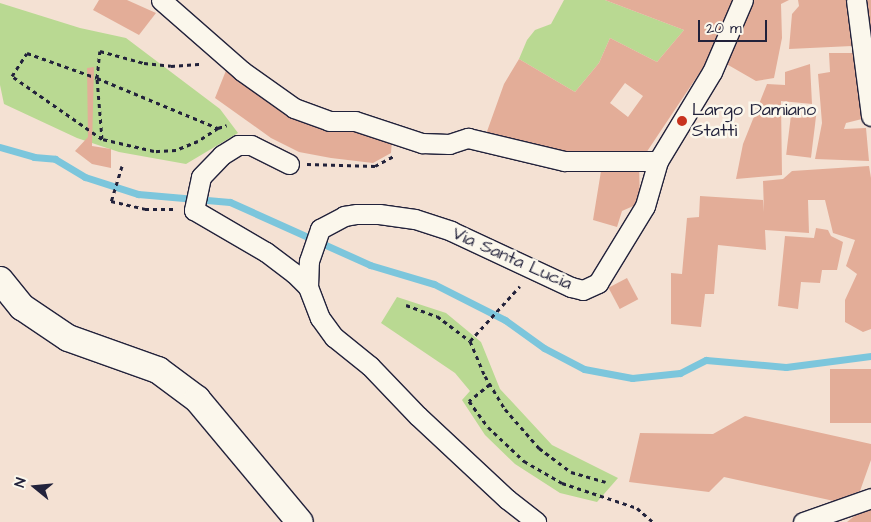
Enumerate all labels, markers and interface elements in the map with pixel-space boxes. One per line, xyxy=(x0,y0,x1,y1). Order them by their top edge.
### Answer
scale bar xyxy=(701,10,770,42)
text: 20 m xyxy=(706,18,742,39)
place label: Largo Damiano Statti xyxy=(692,100,816,142)
marker: Largo Damiano Statti xyxy=(676,115,688,127)
street label: Via Santa Lucia xyxy=(449,223,575,295)
north arrow xyxy=(10,462,60,512)
text: N xyxy=(10,475,32,490)

